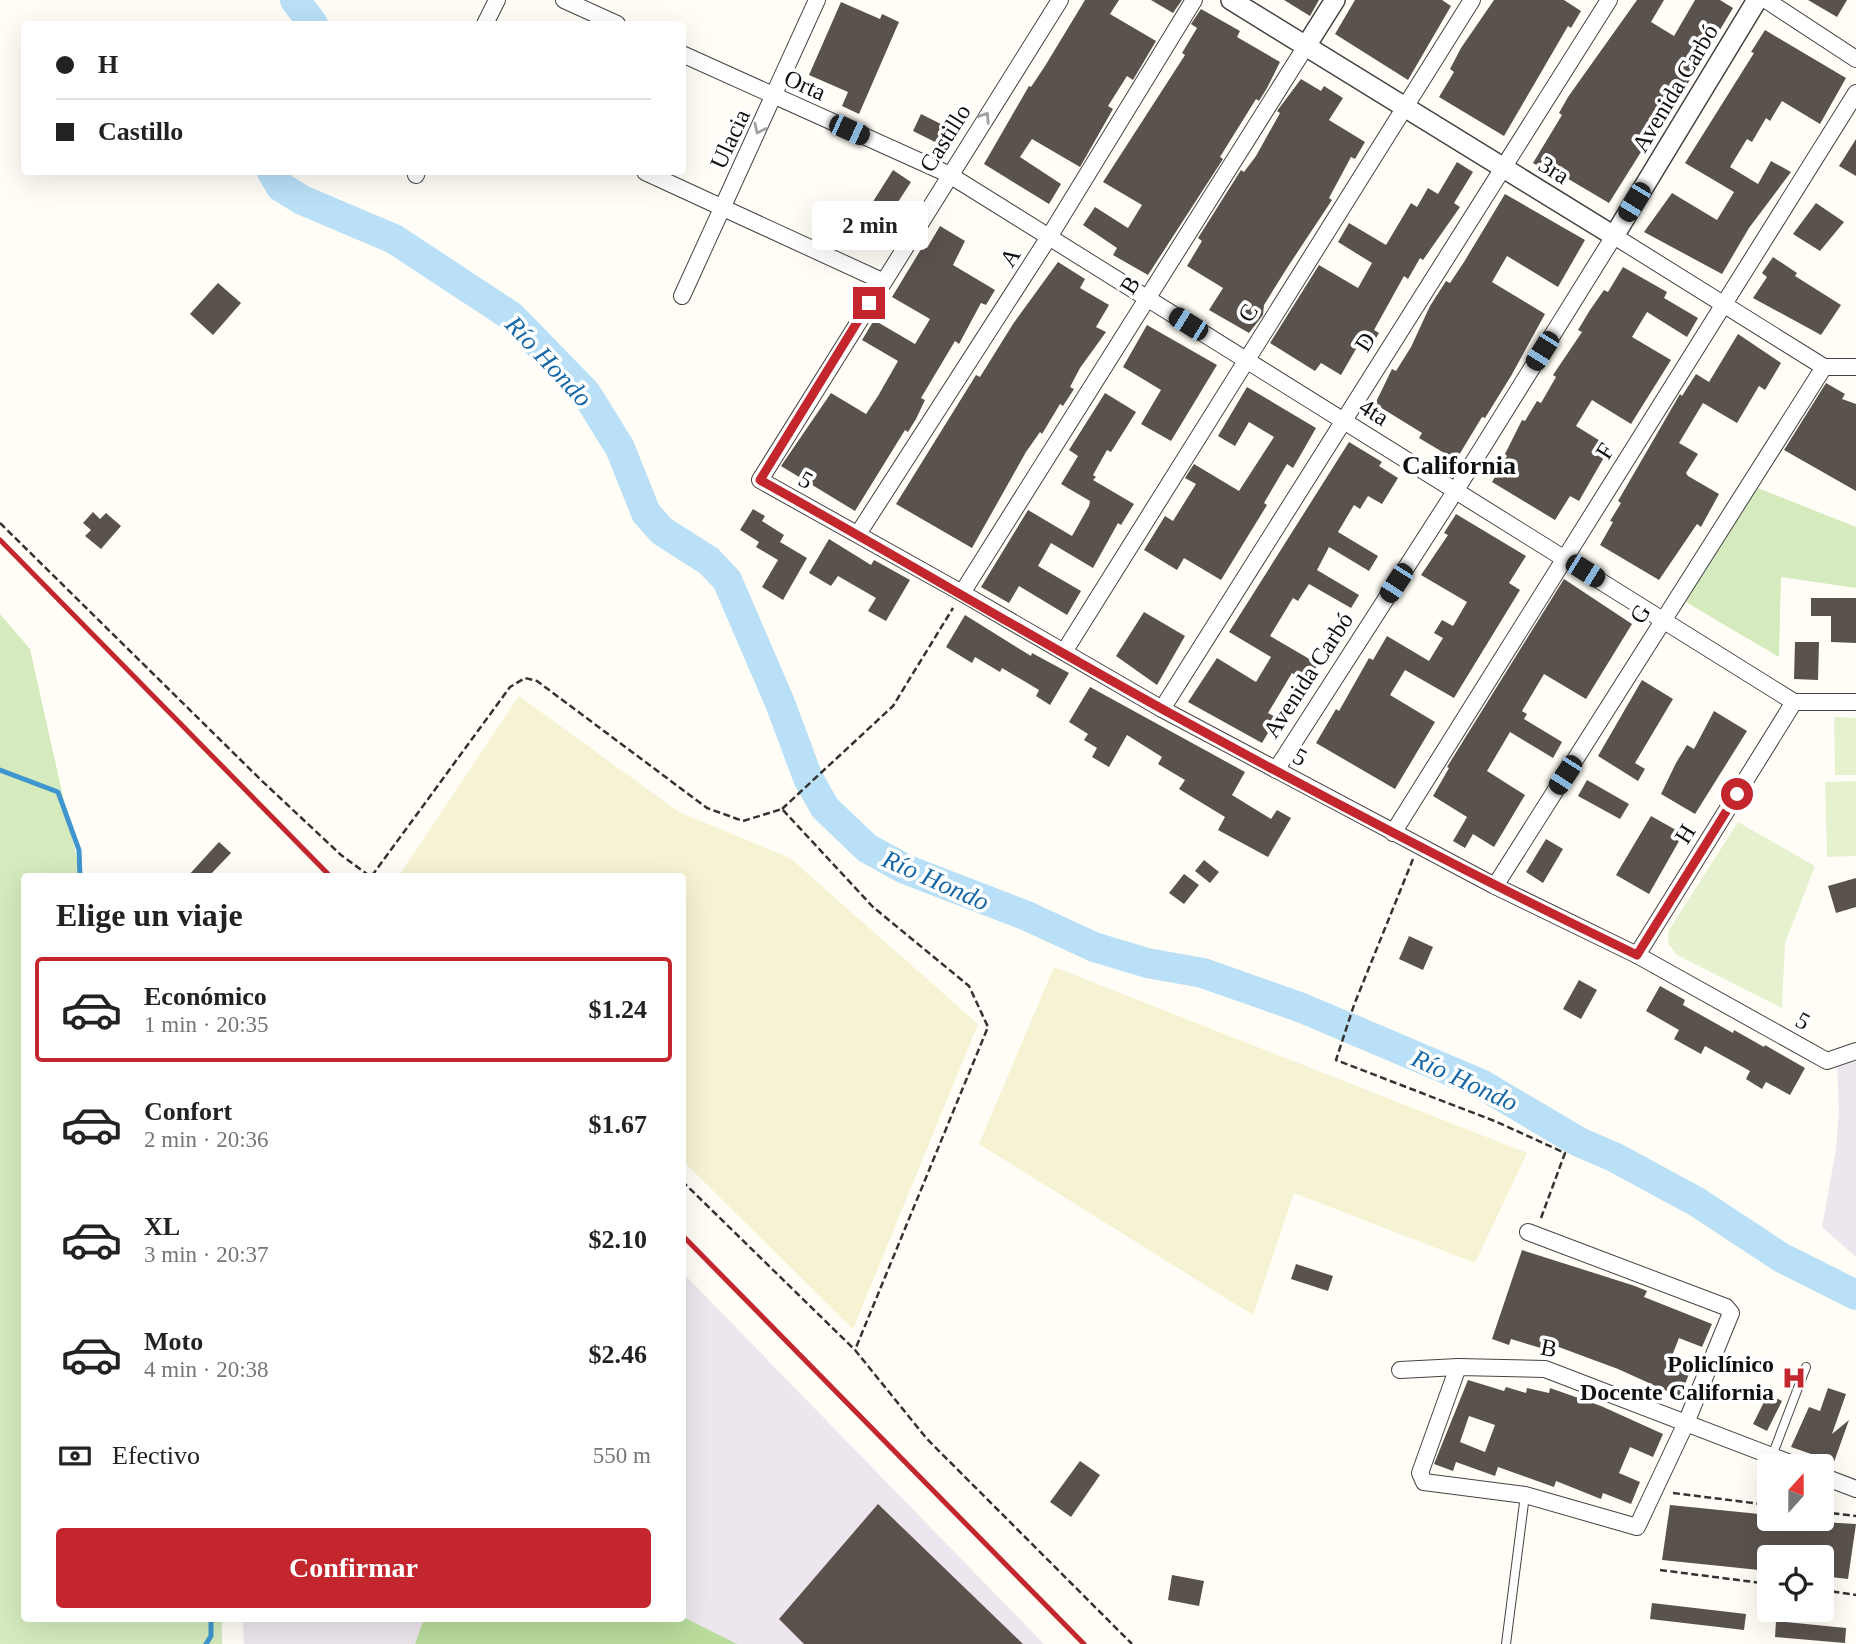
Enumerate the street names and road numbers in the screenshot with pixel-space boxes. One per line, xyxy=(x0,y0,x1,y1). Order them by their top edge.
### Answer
street label: Avenida Carbó xyxy=(1627,20,1723,156)
street label: Orta xyxy=(780,64,830,106)
street label: Castillo xyxy=(914,99,976,177)
street label: Ulacia xyxy=(705,105,755,173)
street label: 3ra xyxy=(1534,151,1574,189)
street label: A xyxy=(994,242,1026,271)
street label: B xyxy=(1115,271,1145,299)
street label: C xyxy=(1233,299,1263,327)
street label: D xyxy=(1349,328,1381,356)
street label: 4ta xyxy=(1355,393,1394,431)
street label: F xyxy=(1590,438,1620,464)
street label: 5 xyxy=(794,466,818,494)
street label: G xyxy=(1624,600,1656,628)
street label: Avenida Carbó xyxy=(1258,607,1358,743)
street label: 5 xyxy=(1289,743,1311,771)
street label: H xyxy=(1669,820,1701,848)
street label: 5 xyxy=(1791,1007,1815,1035)
street label: B xyxy=(1539,1334,1559,1362)

